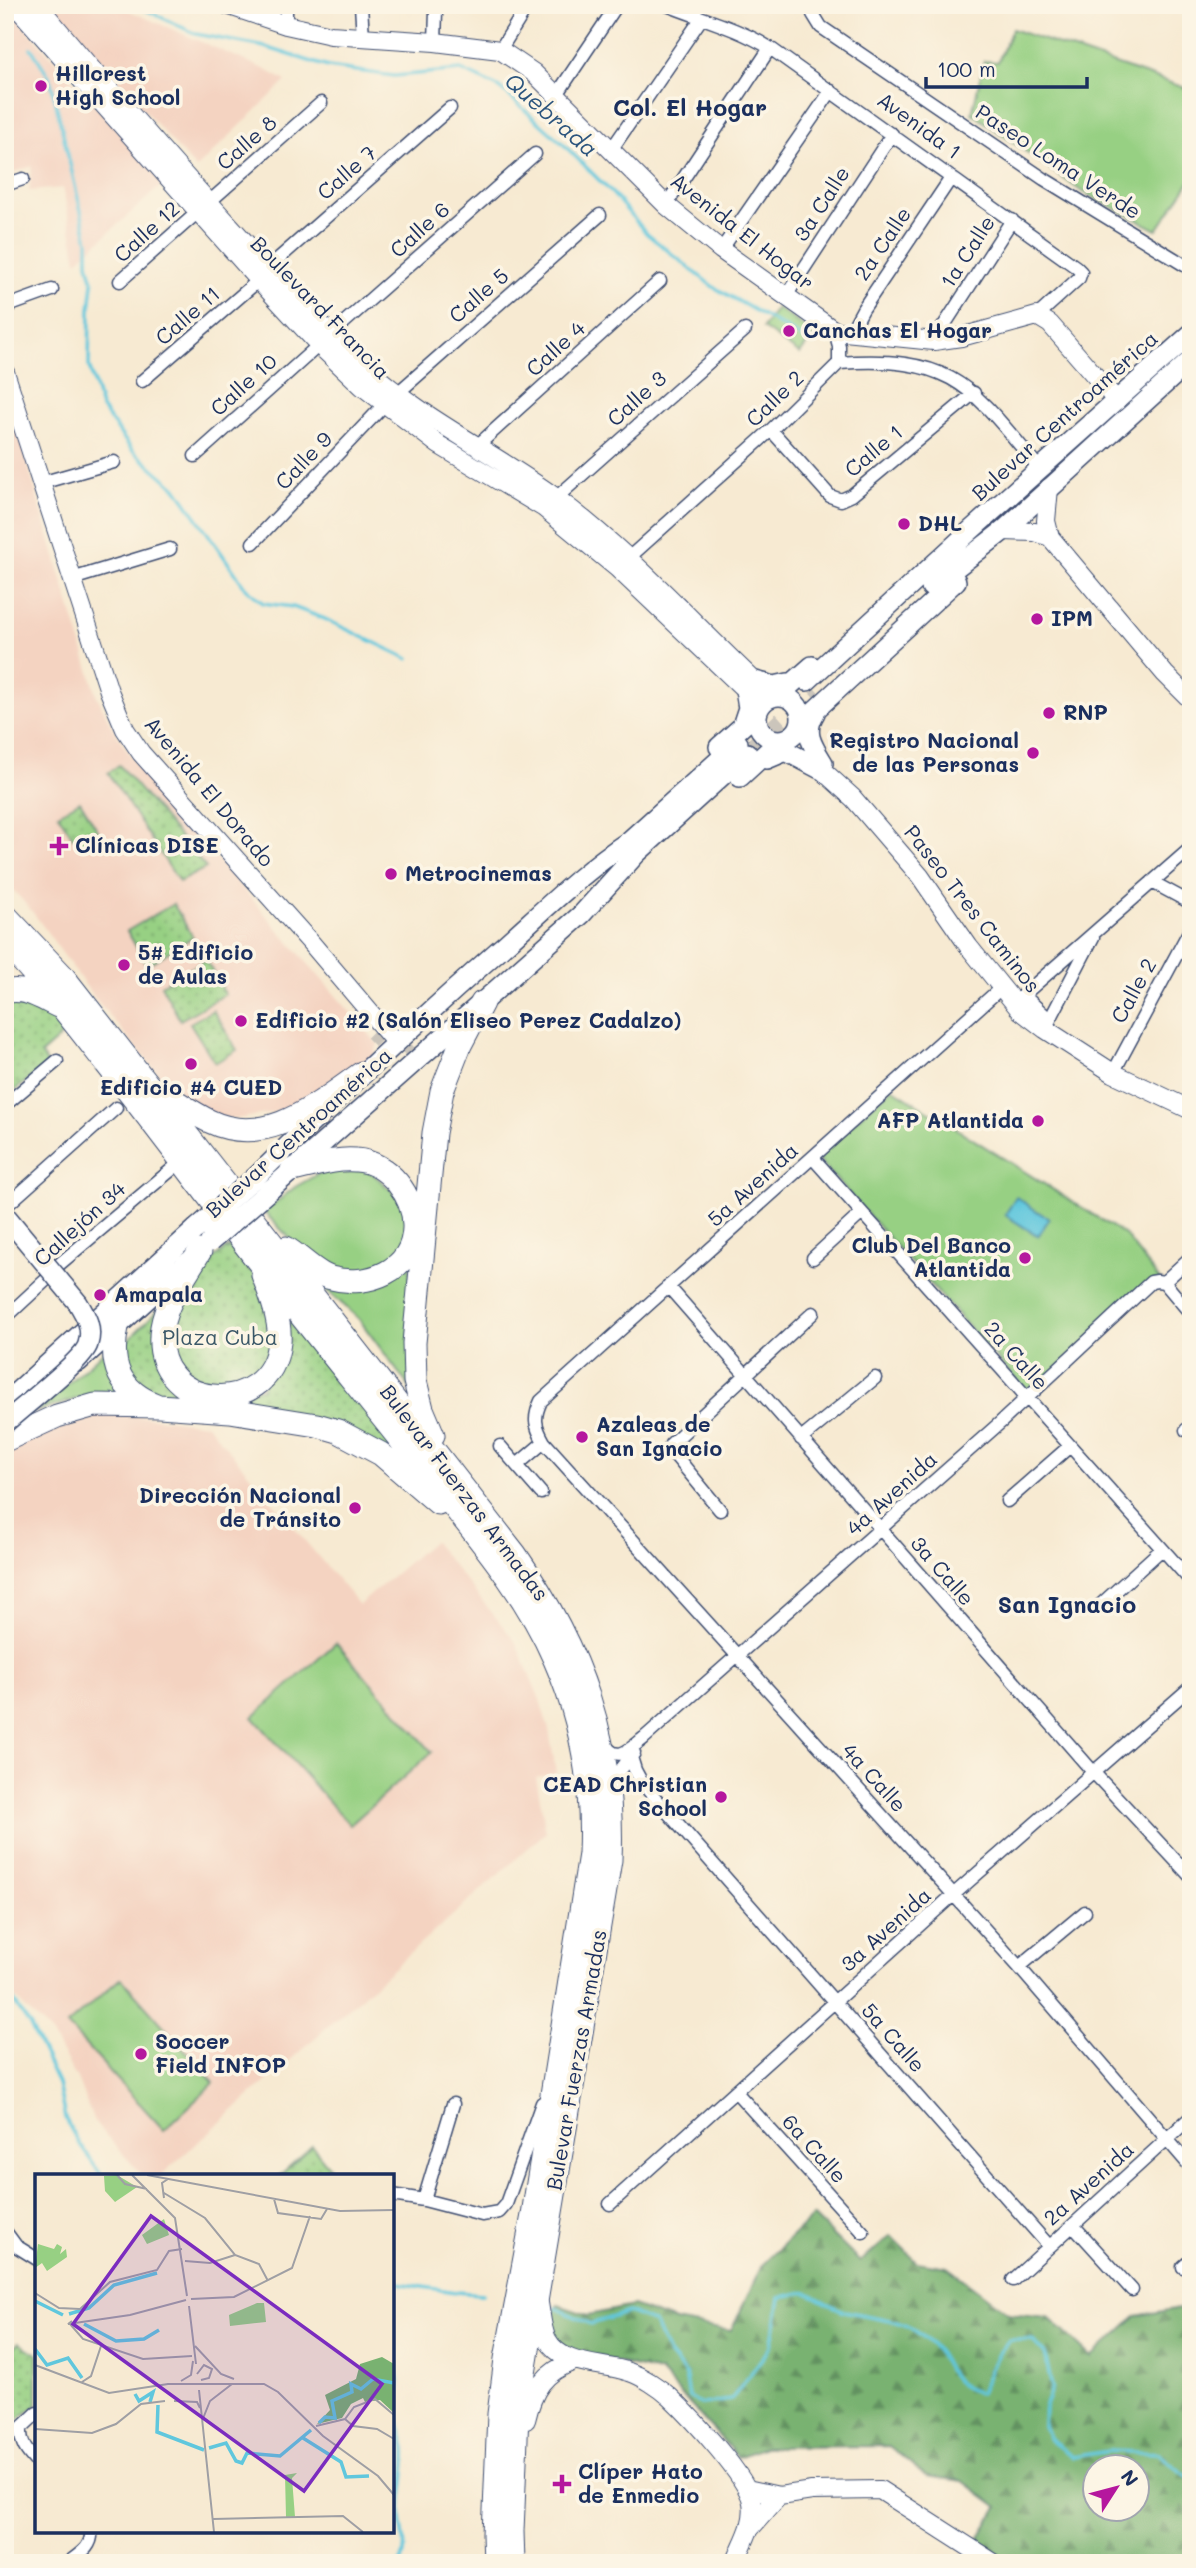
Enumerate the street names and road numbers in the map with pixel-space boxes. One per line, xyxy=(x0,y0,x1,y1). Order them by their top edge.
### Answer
street label: Avenida 1 xyxy=(873,85,967,164)
street label: Paseo Loma Verde xyxy=(971,97,1147,224)
street label: Calle 8 xyxy=(210,108,282,175)
street label: Calle 7 xyxy=(311,139,381,205)
street label: 3a Calle xyxy=(787,161,855,246)
street label: Avenida El Hogar xyxy=(666,166,820,295)
street label: Calle 12 xyxy=(107,194,185,267)
street label: Calle 6 xyxy=(384,195,454,263)
street label: 2a Calle xyxy=(847,201,916,285)
street label: 1a Calle xyxy=(933,210,1000,292)
street label: Boulevard Francia xyxy=(246,230,396,384)
street label: Calle 5 xyxy=(443,262,514,328)
street label: Calle 11 xyxy=(149,279,225,350)
street label: Calle 4 xyxy=(520,314,591,382)
street label: Bulevar Centroamérica xyxy=(965,324,1163,506)
street label: Calle 10 xyxy=(204,347,282,421)
street label: Calle 3 xyxy=(601,364,671,432)
street label: Calle 2 xyxy=(739,364,809,432)
street label: Calle 1 xyxy=(838,418,908,482)
street label: Calle 9 xyxy=(269,425,337,495)
street label: Avenida El Dorado xyxy=(139,710,281,872)
street label: Paseo Tres Caminos xyxy=(899,819,1047,998)
street label: Calle 2 xyxy=(1104,953,1161,1027)
street label: Bulevar Centroamérica xyxy=(199,1041,397,1223)
street label: 5a Avenida xyxy=(701,1136,803,1232)
street label: Callejón 34 xyxy=(28,1174,131,1271)
street label: 2a Calle xyxy=(979,1315,1055,1395)
street label: Bulevar Fuerzas Armadas xyxy=(375,1378,555,1606)
street label: 4a Avenida xyxy=(840,1445,942,1541)
street label: 3a Calle xyxy=(905,1530,981,1610)
street label: 4a Calle xyxy=(837,1737,913,1817)
street label: 3a Avenida xyxy=(834,1881,936,1977)
street label: Bulevar Fuerzas Armadas xyxy=(539,1927,612,2192)
street label: 5a Calle xyxy=(856,1997,932,2077)
street label: 6a Calle xyxy=(777,2108,853,2188)
street label: 2a Avenida xyxy=(1037,2135,1139,2231)

